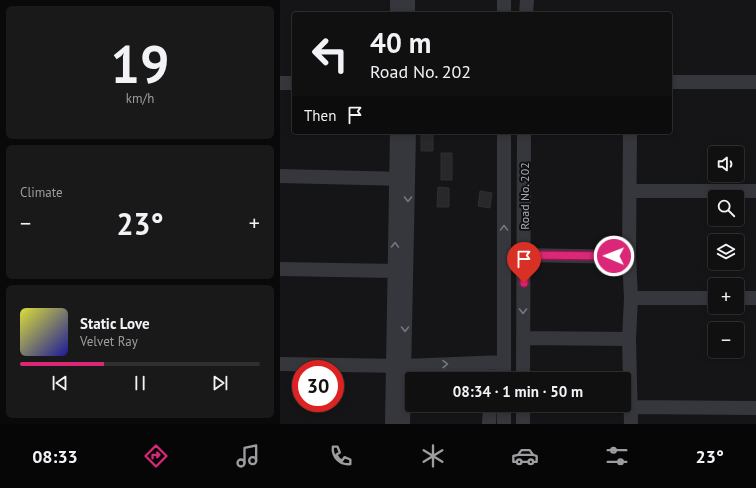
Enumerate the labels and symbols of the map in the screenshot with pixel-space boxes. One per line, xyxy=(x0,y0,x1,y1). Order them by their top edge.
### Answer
street label: Road No. 202 xyxy=(517,162,532,230)
one-way arrow xyxy=(404,196,412,202)
one-way arrow xyxy=(500,225,508,231)
position arrow xyxy=(593,235,635,277)
one-way arrow xyxy=(391,242,400,248)
pin xyxy=(507,242,541,283)
one-way arrow xyxy=(519,308,527,314)
one-way arrow xyxy=(401,326,409,332)
speed limit sign: 30 xyxy=(292,360,344,412)
one-way arrow xyxy=(442,360,448,369)

